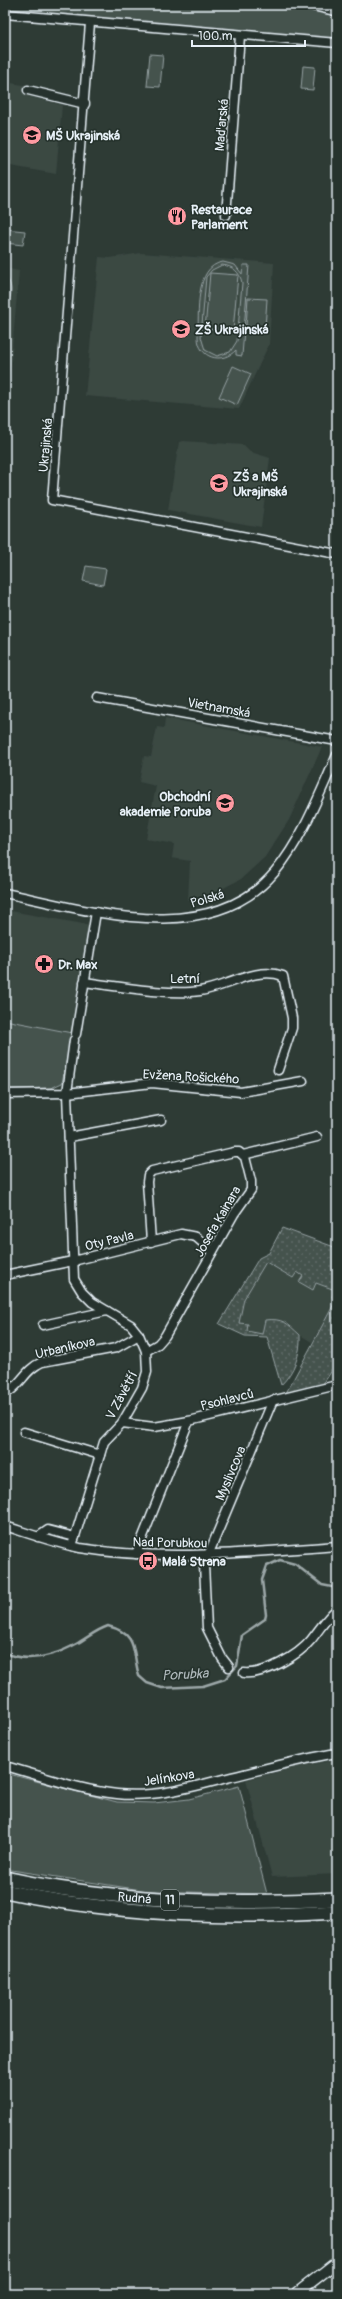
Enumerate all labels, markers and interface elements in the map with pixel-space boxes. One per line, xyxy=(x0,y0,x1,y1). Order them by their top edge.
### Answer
scale bar xyxy=(192,22,305,48)
text: 100 m xyxy=(198,29,233,44)
street label: Maďarská xyxy=(212,98,232,152)
school or university icon: MŠ Ukrajinská xyxy=(21,124,43,146)
place label: MŠ Ukrajinská xyxy=(46,127,120,144)
place label: Restaurace Parlament xyxy=(191,202,253,233)
restaurant icon: Restaurace Parlament xyxy=(166,205,188,227)
school or university icon: ZŠ Ukrajinská xyxy=(170,318,192,340)
place label: ZŠ Ukrajinská xyxy=(195,321,269,338)
street label: Ukrajinská xyxy=(36,417,56,473)
place label: ZŠ a MŠ Ukrajinská xyxy=(233,468,287,500)
school or university icon: ZŠ a MŠ Ukrajinská xyxy=(208,472,230,494)
street label: Vietnamská xyxy=(186,695,252,721)
place label: Obchodní akademie Poruba xyxy=(120,789,211,820)
school or university icon: Obchodní akademie Poruba xyxy=(214,792,236,814)
street label: Polská xyxy=(188,886,226,912)
pharmacy icon: Dr. Max xyxy=(33,953,55,975)
place label: Dr. Max xyxy=(58,957,98,973)
street label: Letní xyxy=(170,971,200,987)
street label: Evžena Rošického xyxy=(142,1066,240,1088)
street label: Josefa Kainara xyxy=(191,1183,245,1260)
street label: Oty Pavla xyxy=(83,1227,135,1255)
street label: Urbaníkova xyxy=(34,1333,97,1363)
street label: V Závětří xyxy=(103,1368,141,1422)
street label: Psohlavců xyxy=(199,1386,256,1414)
street label: Myslivcova xyxy=(212,1444,250,1503)
street label: Nad Porubkou xyxy=(133,1534,207,1552)
bus stop icon: Malá Strana xyxy=(137,1550,159,1572)
place label: Malá Strana xyxy=(162,1554,226,1570)
water label: Porubka xyxy=(161,1665,210,1684)
street label: Jelínkova xyxy=(143,1766,196,1790)
street label: Rudná xyxy=(117,1889,152,1908)
road number: 11 xyxy=(161,1890,179,1910)

